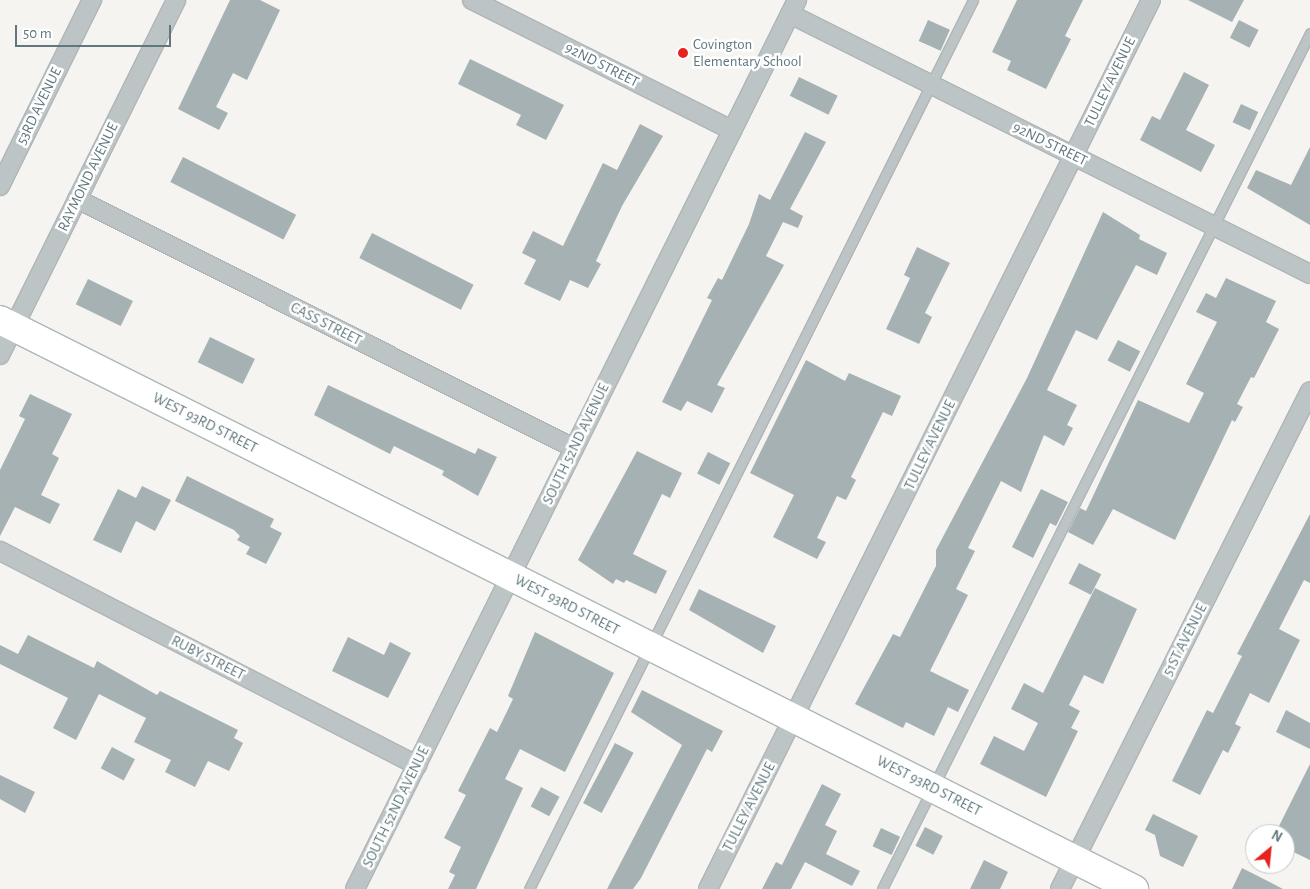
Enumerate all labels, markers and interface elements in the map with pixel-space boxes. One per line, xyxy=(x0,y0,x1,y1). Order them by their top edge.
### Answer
scale bar xyxy=(18,15,174,47)
text: 50 m xyxy=(23,26,52,41)
street label: TULLEY AVENUE xyxy=(1080,34,1140,130)
place label: Covington Elementary School xyxy=(693,35,802,70)
street label: 92ND STREET xyxy=(562,39,642,91)
marker: Covington Elementary School xyxy=(677,47,689,59)
street label: 53RD AVENUE xyxy=(13,64,65,148)
street label: 92ND STREET xyxy=(1010,118,1090,170)
street label: RAYMOND AVENUE xyxy=(54,120,122,234)
street label: CASS STREET xyxy=(287,298,365,350)
street label: SOUTH 52ND AVENUE xyxy=(539,381,613,507)
street label: WEST 93RD STREET xyxy=(150,389,260,457)
street label: TULLEY AVENUE xyxy=(900,397,960,493)
street label: WEST 93RD STREET xyxy=(512,571,622,639)
street label: 51ST AVENUE xyxy=(1159,601,1211,679)
street label: RUBY STREET xyxy=(168,632,248,684)
street label: SOUTH 52ND AVENUE xyxy=(359,744,433,870)
street label: WEST 93RD STREET xyxy=(874,752,984,820)
street label: TULLEY AVENUE xyxy=(719,759,779,855)
north arrow xyxy=(1245,824,1295,874)
text: N xyxy=(1269,828,1284,845)

